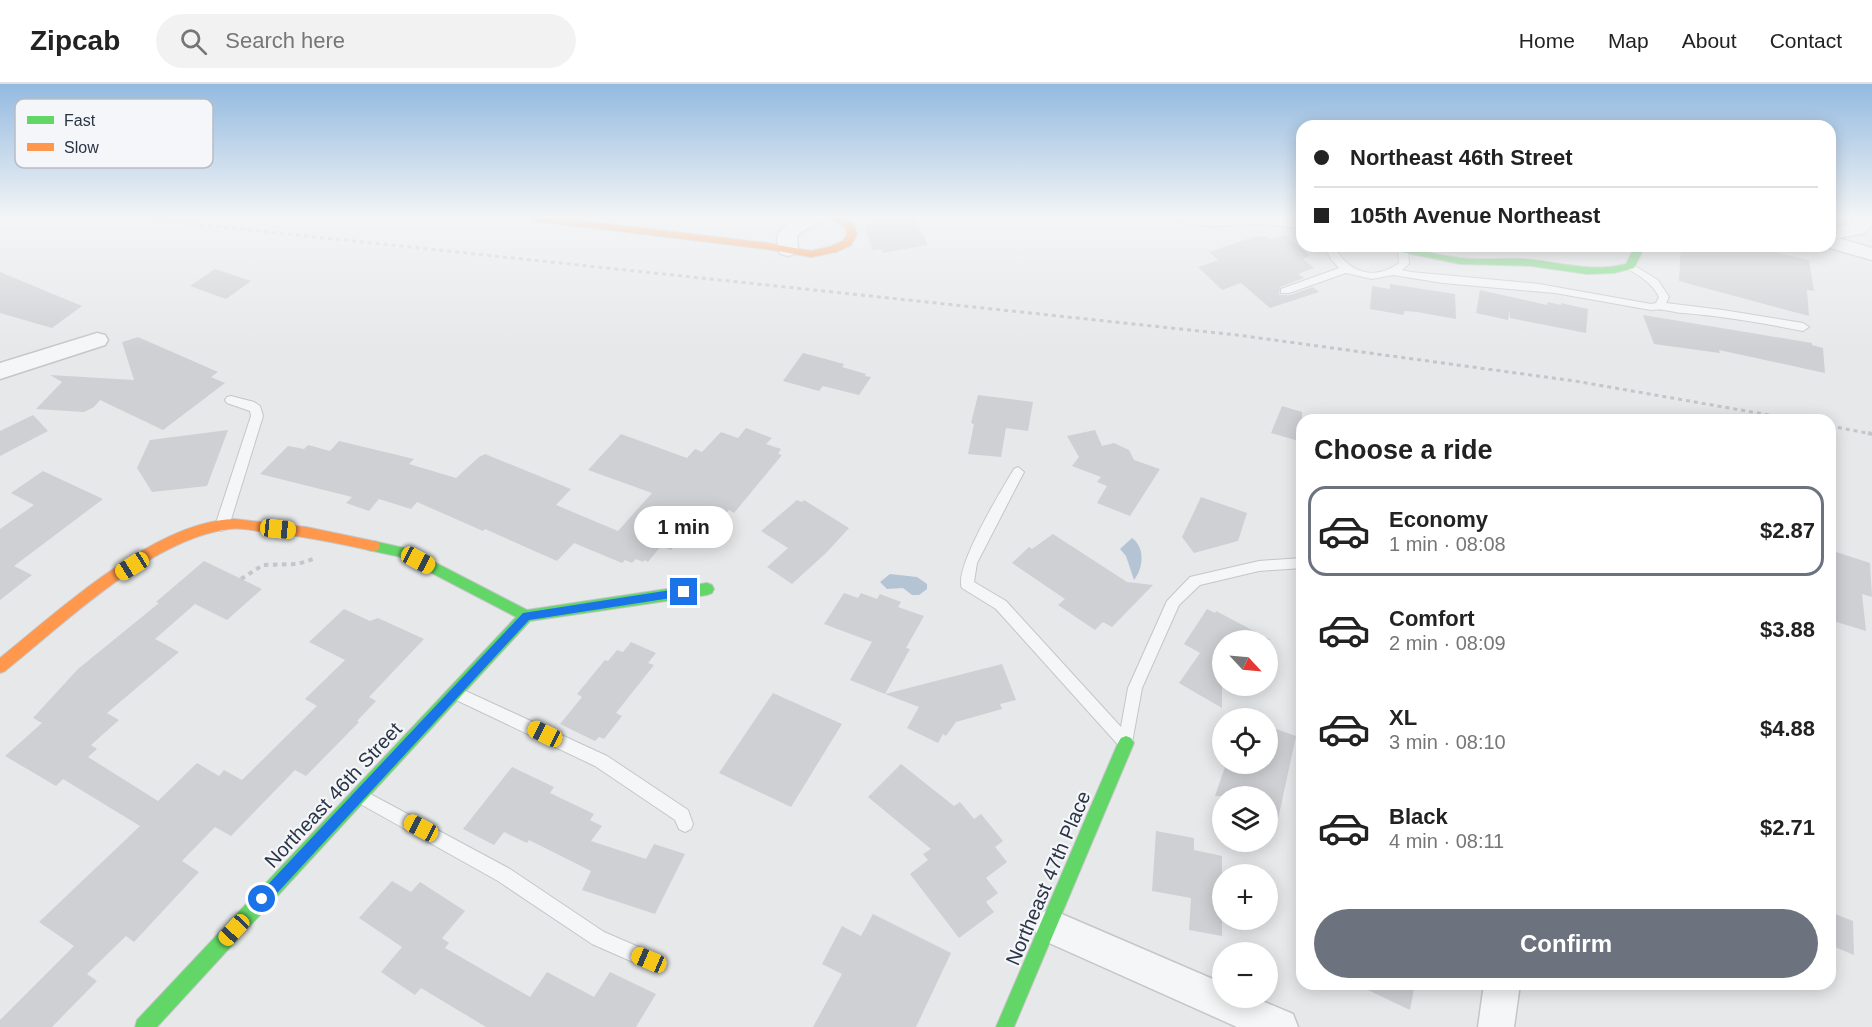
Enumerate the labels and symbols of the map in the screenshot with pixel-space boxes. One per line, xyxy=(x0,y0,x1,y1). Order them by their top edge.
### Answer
legend xyxy=(15,99,213,168)
text: Fast xyxy=(64,112,96,129)
text: Slow xyxy=(64,139,99,156)
callout: 1 min xyxy=(634,505,734,547)
car xyxy=(259,518,297,540)
car xyxy=(398,544,438,576)
car xyxy=(112,549,152,583)
route end xyxy=(670,578,697,605)
north arrow xyxy=(1212,630,1278,696)
street label: Northeast 46th Street xyxy=(260,718,406,872)
car xyxy=(525,718,565,750)
street label: Northeast 47th Place xyxy=(1001,788,1095,968)
car xyxy=(401,812,441,844)
route start xyxy=(248,885,275,912)
car xyxy=(215,911,253,949)
car xyxy=(629,945,669,975)

